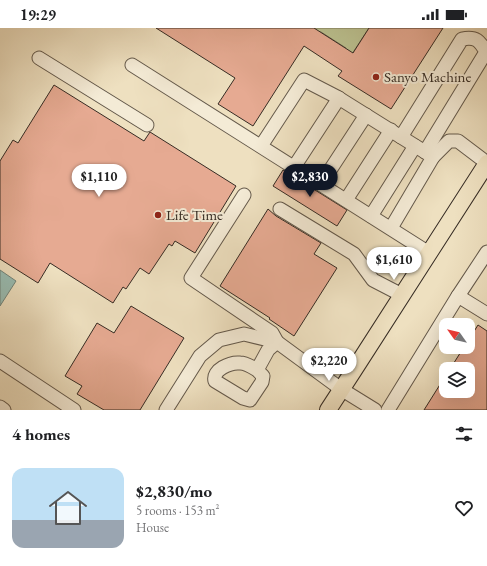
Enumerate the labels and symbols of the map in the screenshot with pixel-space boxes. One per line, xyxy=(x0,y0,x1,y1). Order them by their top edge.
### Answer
place label: Sanyo Machine xyxy=(384,67,472,86)
marker: Sanyo Machine xyxy=(371,72,381,82)
pin: $1,110 xyxy=(66,164,132,198)
pin: $2,830 xyxy=(277,164,343,198)
place label: Life Time xyxy=(166,205,223,224)
marker: Life Time xyxy=(153,210,163,220)
pin: $1,610 xyxy=(361,247,427,281)
north arrow xyxy=(439,318,475,354)
pin: $2,220 xyxy=(296,348,362,382)

